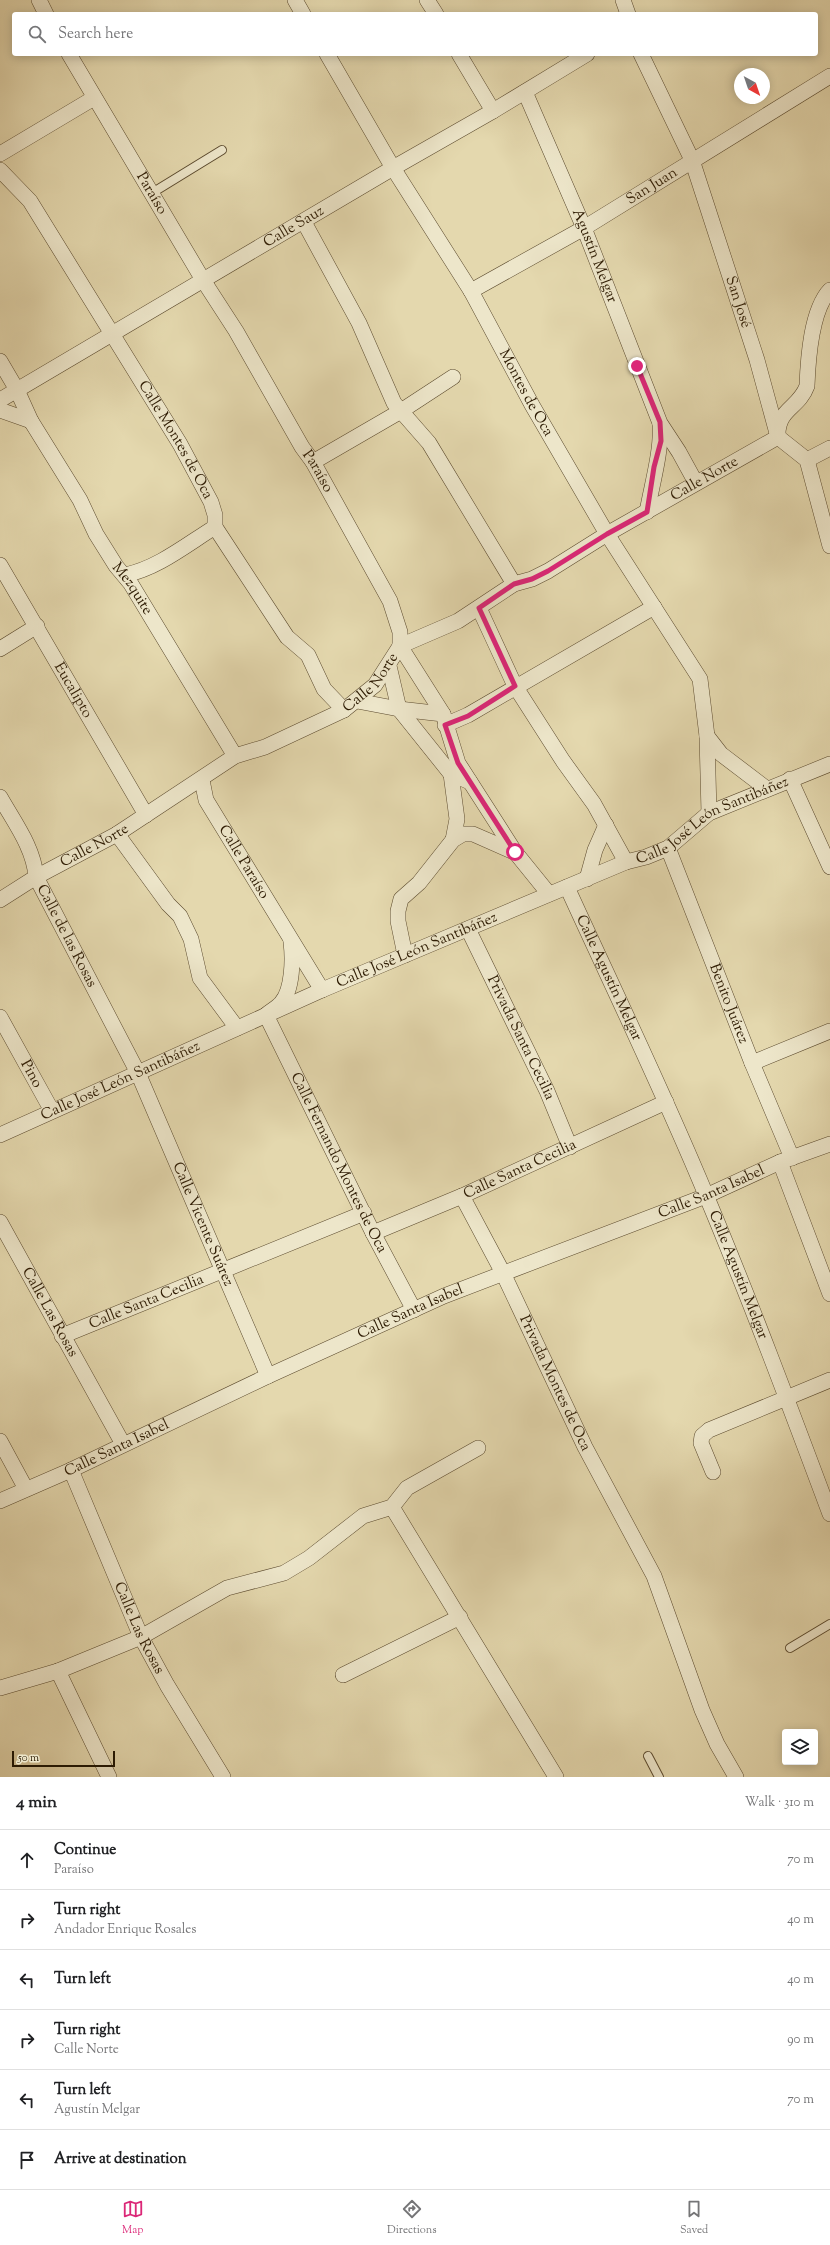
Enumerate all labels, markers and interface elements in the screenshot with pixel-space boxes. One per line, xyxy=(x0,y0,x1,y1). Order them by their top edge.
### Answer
search box xyxy=(12,12,818,56)
icon: search xyxy=(26,23,48,45)
text: Search here xyxy=(58,24,133,45)
north arrow xyxy=(734,68,770,104)
street label: San Juan xyxy=(622,162,682,210)
street label: Paraíso xyxy=(131,168,172,218)
street label: Calle Sauz xyxy=(259,200,328,253)
street label: Agustín Melgar xyxy=(566,205,623,306)
street label: San José xyxy=(720,273,756,331)
street label: Montes de Oca xyxy=(493,345,559,440)
route end xyxy=(628,357,646,375)
street label: Calle Montes de Oca xyxy=(133,377,218,503)
street label: Paraíso xyxy=(297,446,338,496)
street label: Calle Norte xyxy=(667,451,742,506)
street label: Mezquite xyxy=(107,558,158,619)
street label: Calle Norte xyxy=(338,649,403,718)
street label: Eucalipto xyxy=(49,658,98,722)
street label: Calle José León Santibáñez xyxy=(634,771,792,870)
street label: Calle Norte xyxy=(56,819,133,873)
street label: Calle Paraíso xyxy=(213,821,274,903)
route start xyxy=(506,843,524,861)
street label: Calle de las Rosas xyxy=(31,881,102,991)
street label: Calle José León Santibáñez xyxy=(333,907,501,993)
street label: Calle Agustín Melgar xyxy=(571,911,647,1045)
street label: Benito Juárez xyxy=(704,961,754,1047)
street label: Privada Santa Cecilia xyxy=(482,972,560,1103)
street label: Calle José León Santibáñez xyxy=(37,1036,204,1126)
street label: Pino xyxy=(15,1056,48,1092)
street label: Calle Fernando Montes de Oca xyxy=(285,1069,392,1257)
street label: Calle Santa Cecilia xyxy=(460,1134,580,1204)
street label: Calle Vicente Suárez xyxy=(167,1159,239,1290)
street label: Calle Santa Isabel xyxy=(655,1160,768,1224)
street label: Calle Agustín Melgar xyxy=(703,1207,773,1342)
street label: Calle Las Rosas xyxy=(17,1263,83,1361)
street label: Calle Santa Cecilia xyxy=(86,1269,207,1334)
street label: Calle Santa Isabel xyxy=(354,1279,466,1344)
street label: Privada Montes de Oca xyxy=(514,1312,596,1455)
street label: Calle Santa Isabel xyxy=(61,1414,173,1482)
street label: Calle Las Rosas xyxy=(109,1579,170,1678)
map controls xyxy=(782,1729,818,1765)
button: layers xyxy=(782,1729,818,1765)
scale bar xyxy=(12,1749,115,1768)
text: 50 m xyxy=(18,1750,39,1766)
text: 4 min xyxy=(16,1791,57,1815)
text: Walk · 310 m xyxy=(745,1794,814,1812)
text: Continue xyxy=(54,1840,116,1861)
icon: ahead xyxy=(16,1849,38,1871)
text: 70 m xyxy=(787,1851,814,1869)
text: Paraíso xyxy=(54,1861,94,1879)
text: Turn right xyxy=(54,1900,120,1921)
icon: right xyxy=(16,1909,38,1931)
text: 40 m xyxy=(787,1911,814,1929)
text: Andador Enrique Rosales xyxy=(54,1921,196,1939)
icon: left xyxy=(16,1969,38,1991)
text: Turn left xyxy=(54,1969,111,1990)
text: 40 m xyxy=(787,1971,814,1989)
text: Turn right xyxy=(54,2020,120,2041)
icon: right xyxy=(16,2029,38,2051)
text: 90 m xyxy=(787,2031,814,2049)
text: Calle Norte xyxy=(54,2041,119,2059)
text: Turn left xyxy=(54,2080,111,2101)
icon: left xyxy=(16,2089,38,2111)
text: 70 m xyxy=(787,2091,814,2109)
text: Agustín Melgar xyxy=(54,2101,140,2119)
icon: arrive xyxy=(16,2149,38,2171)
text: Arrive at destination xyxy=(54,2149,187,2170)
tab: Map xyxy=(122,2198,144,2238)
tab: Directions xyxy=(387,2198,437,2238)
tab: Saved xyxy=(680,2198,708,2238)

